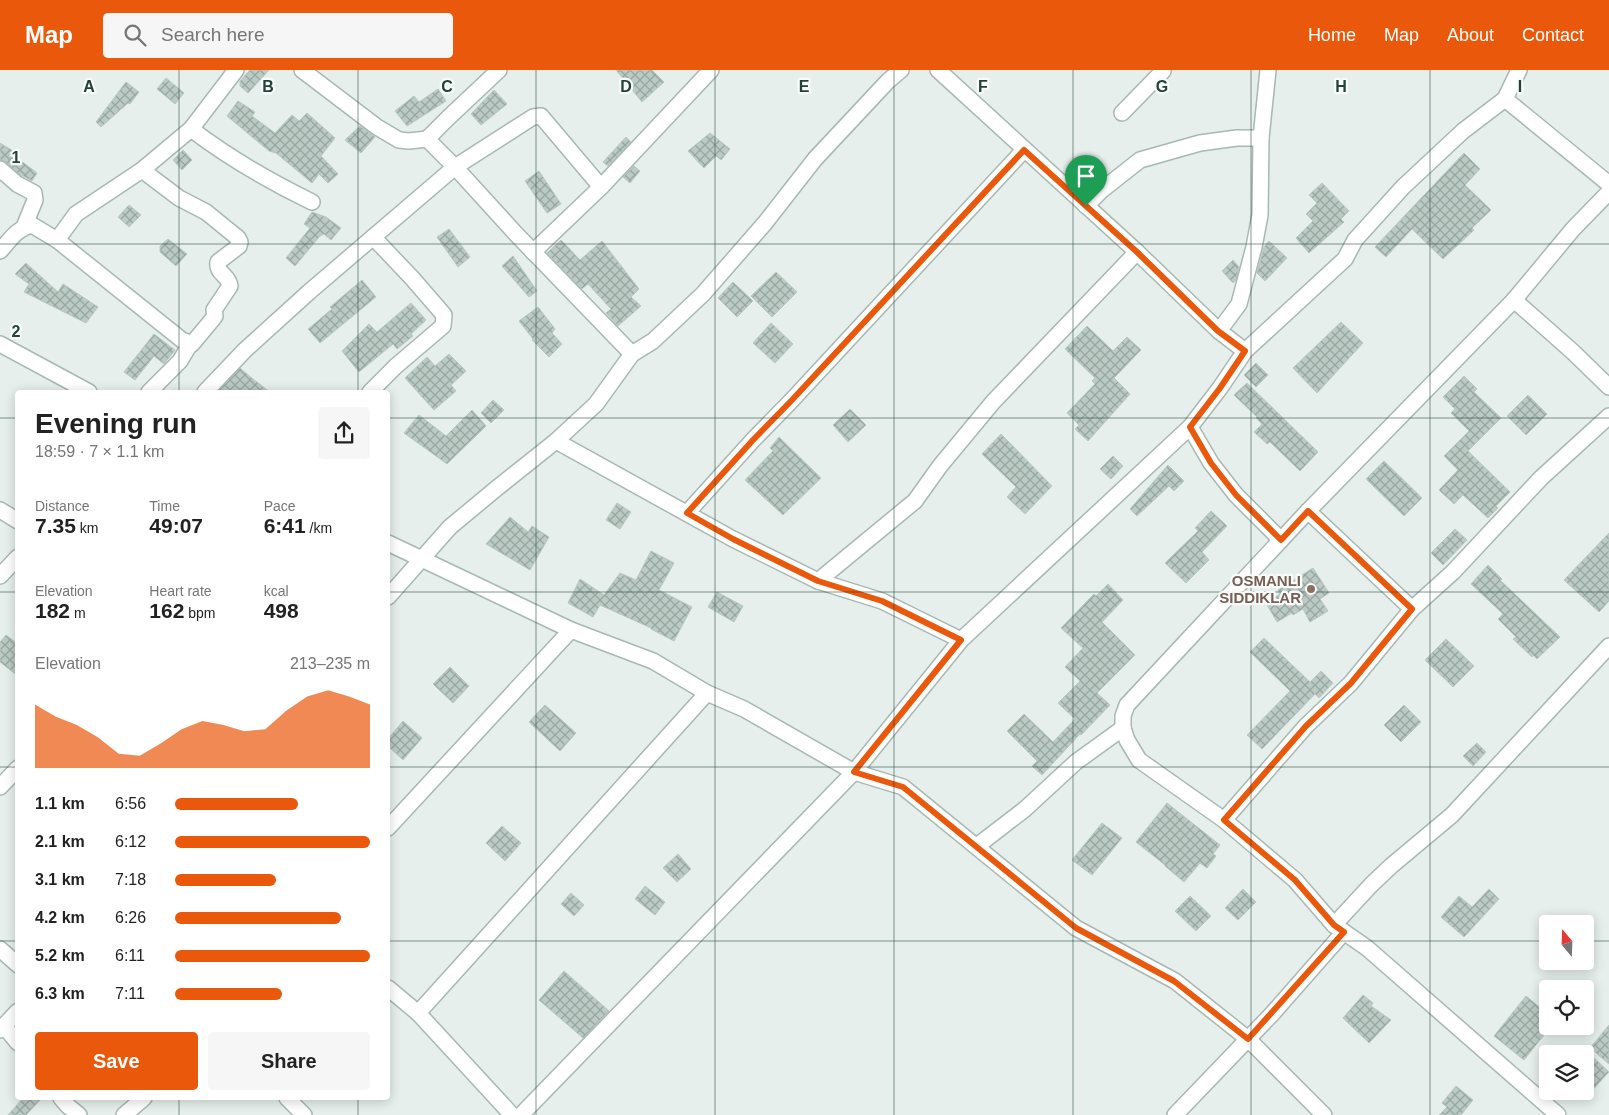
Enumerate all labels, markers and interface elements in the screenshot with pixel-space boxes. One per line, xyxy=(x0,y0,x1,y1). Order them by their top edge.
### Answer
search box xyxy=(103,13,453,58)
text: Map xyxy=(25,21,73,48)
icon: search xyxy=(121,21,149,49)
text: Search here xyxy=(161,24,265,45)
text: Home xyxy=(1308,25,1356,45)
text: Map xyxy=(1384,25,1419,45)
text: About xyxy=(1447,25,1494,45)
text: Contact xyxy=(1522,25,1584,45)
text: A xyxy=(83,78,95,95)
text: B xyxy=(262,78,274,95)
text: C xyxy=(441,78,453,95)
text: D xyxy=(620,78,632,95)
text: E xyxy=(799,78,810,95)
text: F xyxy=(978,78,988,95)
text: G xyxy=(1156,78,1168,95)
text: H xyxy=(1335,78,1347,95)
text: I xyxy=(1518,78,1522,95)
text: 1 xyxy=(12,149,21,166)
pin xyxy=(1065,155,1107,206)
icon: arrive xyxy=(1072,162,1100,190)
text: 2 xyxy=(12,323,21,340)
button: share xyxy=(318,407,370,459)
text: Evening run xyxy=(35,408,197,439)
text: 18:59 · 7 × 1.1 km xyxy=(35,443,164,460)
text: Distance xyxy=(35,498,89,514)
text: Time xyxy=(149,498,180,514)
text: Pace xyxy=(264,498,296,514)
text: 7.35 xyxy=(35,514,76,537)
text: 49:07 xyxy=(149,514,203,537)
text: 6:41 xyxy=(264,514,306,537)
text: km xyxy=(76,520,98,536)
text: /km xyxy=(306,520,332,536)
place label: OSMANLI SIDDIKLAR xyxy=(1219,572,1301,606)
text: Elevation xyxy=(35,583,93,599)
text: Heart rate xyxy=(149,583,212,599)
text: kcal xyxy=(264,583,289,599)
marker: OSMANLI SIDDIKLAR xyxy=(1305,583,1317,595)
text: 182 xyxy=(35,599,70,622)
text: 162 xyxy=(149,599,184,622)
text: 498 xyxy=(264,599,299,622)
text: m xyxy=(70,605,86,621)
text: bpm xyxy=(184,605,216,621)
text: Elevation xyxy=(35,655,101,672)
text: 213–235 m xyxy=(290,655,370,672)
text: 1.1 km xyxy=(35,795,85,812)
text: 6:56 xyxy=(115,795,146,812)
text: 2.1 km xyxy=(35,833,85,850)
text: 6:12 xyxy=(115,833,146,850)
text: 3.1 km xyxy=(35,871,85,888)
text: 7:18 xyxy=(115,871,146,888)
text: 4.2 km xyxy=(35,909,85,926)
text: 6:26 xyxy=(115,909,146,926)
north arrow xyxy=(1539,915,1594,970)
map controls xyxy=(1539,915,1594,1100)
text: 5.2 km xyxy=(35,947,85,964)
text: 6:11 xyxy=(115,947,145,964)
button: locate xyxy=(1539,980,1594,1035)
text: 6.3 km xyxy=(35,985,85,1002)
text: 7:11 xyxy=(115,985,145,1002)
button: Save xyxy=(35,1032,198,1090)
button: Share xyxy=(208,1032,370,1090)
button: layers xyxy=(1539,1045,1594,1100)

